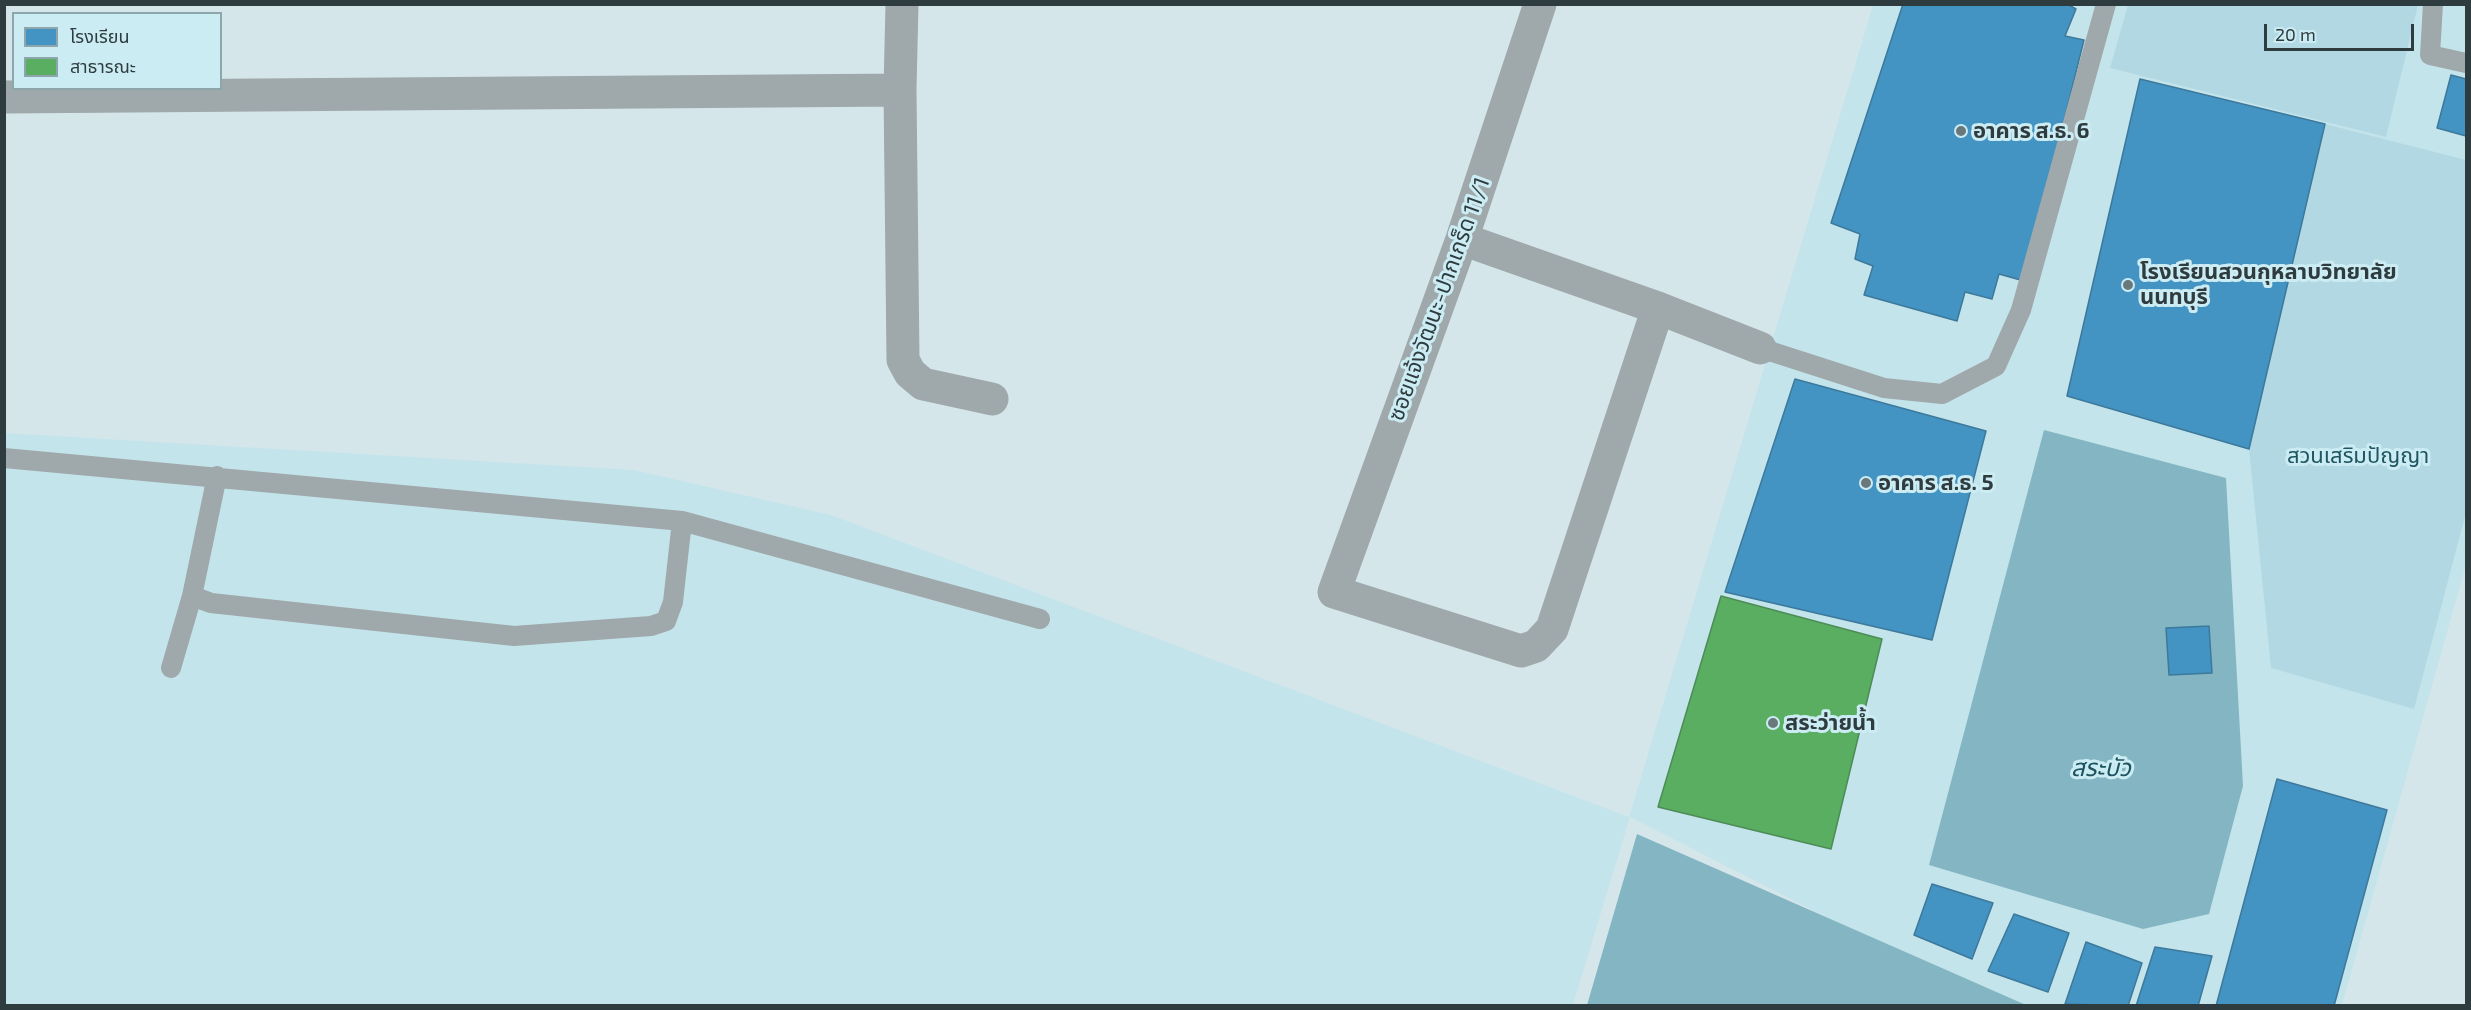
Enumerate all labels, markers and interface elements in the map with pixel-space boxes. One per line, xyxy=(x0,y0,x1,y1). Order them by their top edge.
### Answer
legend xyxy=(12,12,222,90)
scale bar xyxy=(2267,12,2417,50)
text: 20 m xyxy=(2275,23,2316,45)
text: โรงเรียน xyxy=(70,25,129,47)
text: สาธารณะ xyxy=(70,55,136,77)
place label: อาคาร ส.ธ. 6 xyxy=(1973,118,2090,144)
marker: อาคาร ส.ธ. 6 xyxy=(1954,124,1968,138)
street label: ซอยแจ้งวัฒนะ-ปากเกร็ด 11/1 xyxy=(1383,174,1495,424)
place label: โรงเรียนสวนกุหลาบวิทยาลัย นนทบุรี xyxy=(2140,259,2397,310)
marker: โรงเรียนสวนกุหลาบวิทยาลัย นนทบุรี xyxy=(2121,278,2135,292)
park label: สวนเสริมปัญญา xyxy=(2287,443,2429,469)
place label: อาคาร ส.ธ. 5 xyxy=(1878,470,1994,496)
marker: อาคาร ส.ธ. 5 xyxy=(1859,476,1873,490)
place label: สระว่ายน้ำ xyxy=(1785,710,1876,736)
marker: สระว่ายน้ำ xyxy=(1766,716,1780,730)
water label: สระบัว xyxy=(2071,754,2131,782)

